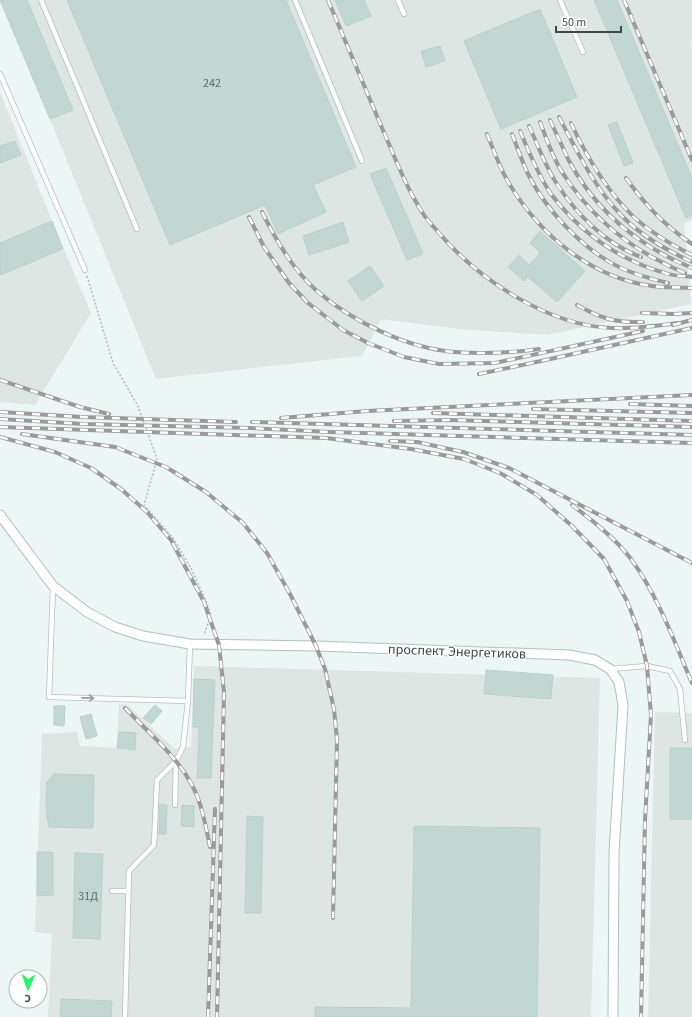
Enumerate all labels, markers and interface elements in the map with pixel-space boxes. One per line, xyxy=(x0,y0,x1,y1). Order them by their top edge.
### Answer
scale bar xyxy=(556,8,621,34)
text: 50 m xyxy=(562,14,586,31)
house number: 242 xyxy=(203,75,221,92)
street label: проспект Энергетиков xyxy=(387,640,526,664)
one-way arrow xyxy=(81,694,94,702)
house number: 31Д xyxy=(78,888,98,905)
north arrow xyxy=(8,969,48,1009)
text: С xyxy=(24,991,31,1006)

